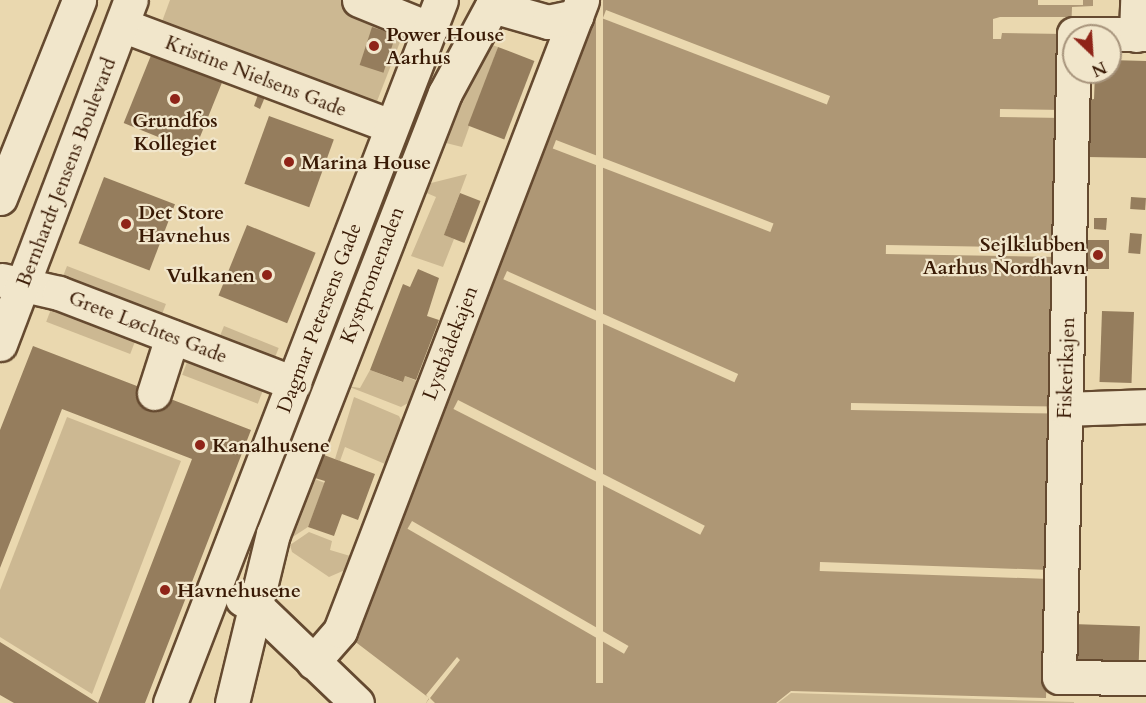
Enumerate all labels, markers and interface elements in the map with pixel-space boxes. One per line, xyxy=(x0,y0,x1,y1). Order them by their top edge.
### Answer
place label: Power House Aarhus xyxy=(386,22,504,69)
north arrow xyxy=(1062,24,1122,84)
street label: Kristine Nielsens Gade xyxy=(162,30,350,122)
marker: Power House Aarhus xyxy=(367,39,381,53)
street label: Bernhardt Jensens Boulevard xyxy=(11,54,121,290)
text: N xyxy=(1088,56,1110,81)
marker: Grundfos Kollegiet xyxy=(168,92,182,106)
place label: Grundfos Kollegiet xyxy=(132,108,218,155)
place label: Marina House xyxy=(301,150,431,174)
marker: Marina House xyxy=(282,155,296,169)
place label: Det Store Havnehus xyxy=(138,201,230,248)
street label: Kystpromenaden xyxy=(335,203,409,347)
marker: Det Store Havnehus xyxy=(119,217,133,231)
street label: Dagmar Petersens Gade xyxy=(272,220,366,416)
place label: Sejlklubben Aarhus Nordhavn xyxy=(923,232,1086,279)
marker: Sejlklubben Aarhus Nordhavn xyxy=(1091,248,1105,262)
place label: Vulkanen xyxy=(166,263,255,287)
marker: Vulkanen xyxy=(260,268,274,282)
street label: Lystbådekajen xyxy=(417,283,483,403)
street label: Grete Løchtes Gade xyxy=(65,286,231,368)
street label: Fiskerikajen xyxy=(1052,317,1080,419)
place label: Kanalhusene xyxy=(212,433,330,457)
marker: Kanalhusene xyxy=(193,438,207,452)
place label: Havnehusene xyxy=(177,578,301,602)
marker: Havnehusene xyxy=(158,583,172,597)

